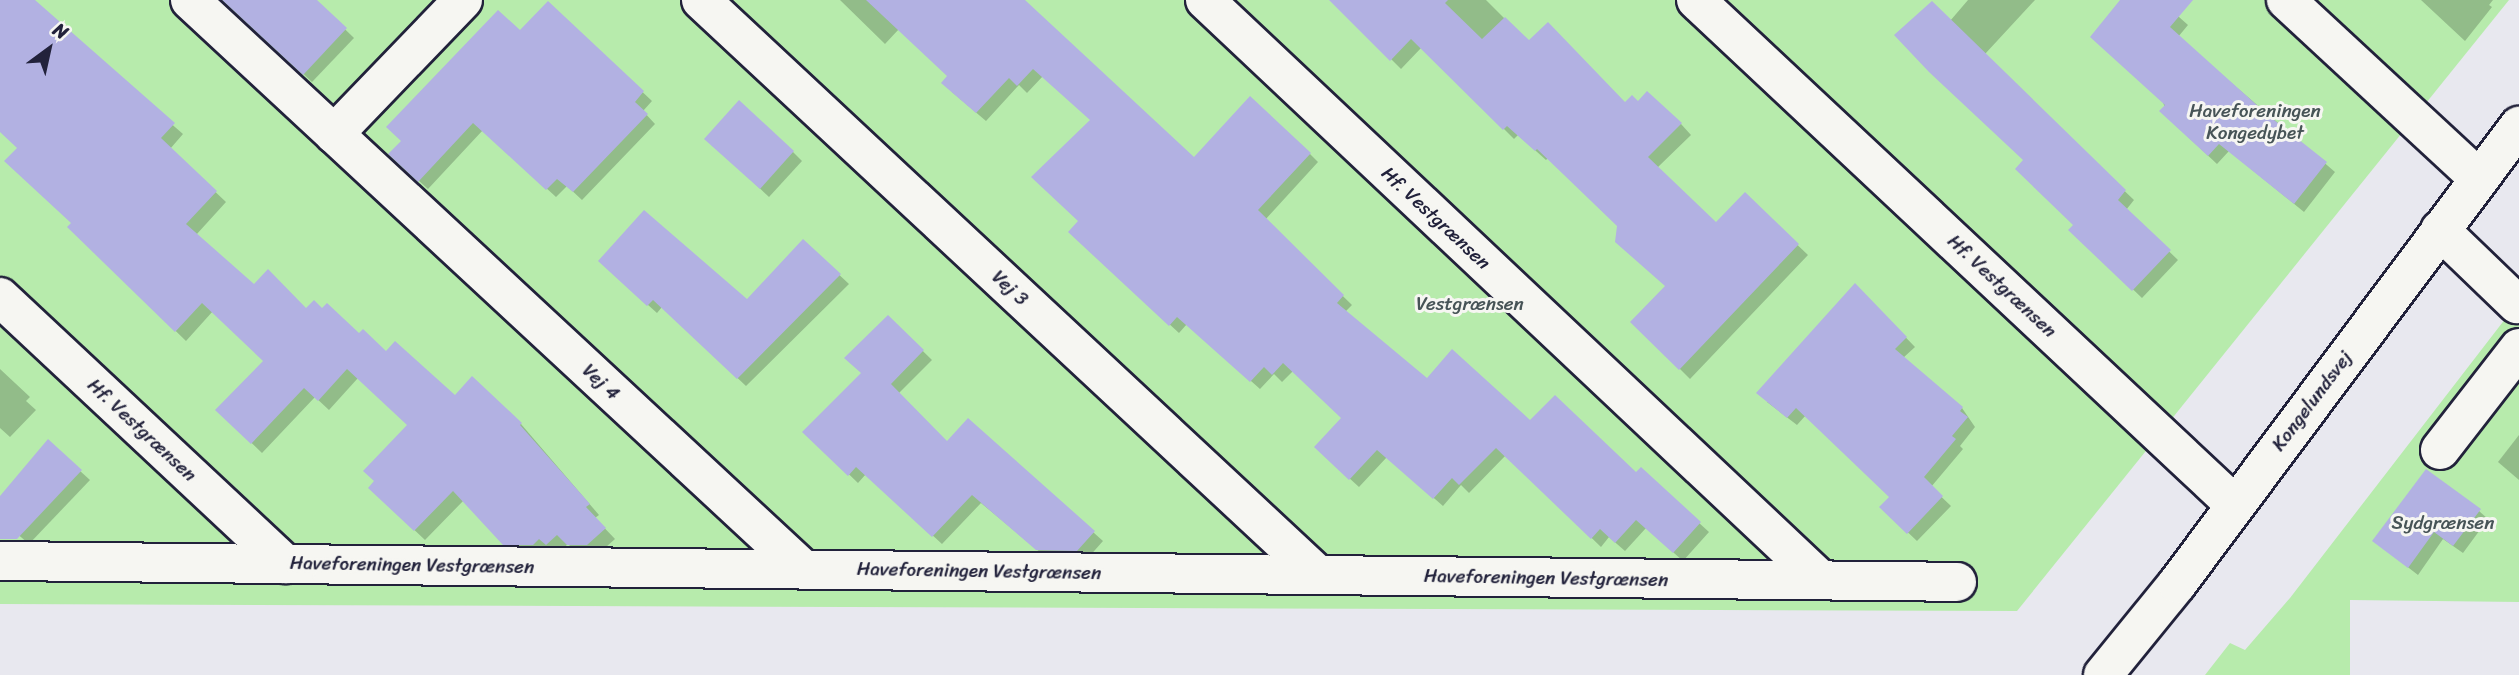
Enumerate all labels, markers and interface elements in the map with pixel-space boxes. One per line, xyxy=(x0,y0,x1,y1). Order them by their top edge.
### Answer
north arrow xyxy=(14,14,84,84)
text: N xyxy=(46,14,75,48)
park label: Haveforeningen Kongedybet xyxy=(2189,100,2321,144)
street label: Hf. Vestgrænsen xyxy=(1378,162,1494,274)
street label: Hf. Vestgrænsen xyxy=(1944,230,2060,342)
street label: Vej 3 xyxy=(987,266,1033,310)
park label: Vestgrænsen xyxy=(1416,293,1524,315)
street label: Kongelundsvej xyxy=(2267,347,2357,455)
street label: Vej 4 xyxy=(578,359,624,405)
street label: Hf. Vestgrænsen xyxy=(84,374,200,486)
park label: Sydgrænsen xyxy=(2392,512,2494,534)
street label: Haveforeningen Vestgrænsen xyxy=(290,551,534,579)
street label: Haveforeningen Vestgrænsen xyxy=(857,557,1101,585)
street label: Haveforeningen Vestgrænsen xyxy=(1424,564,1668,592)

